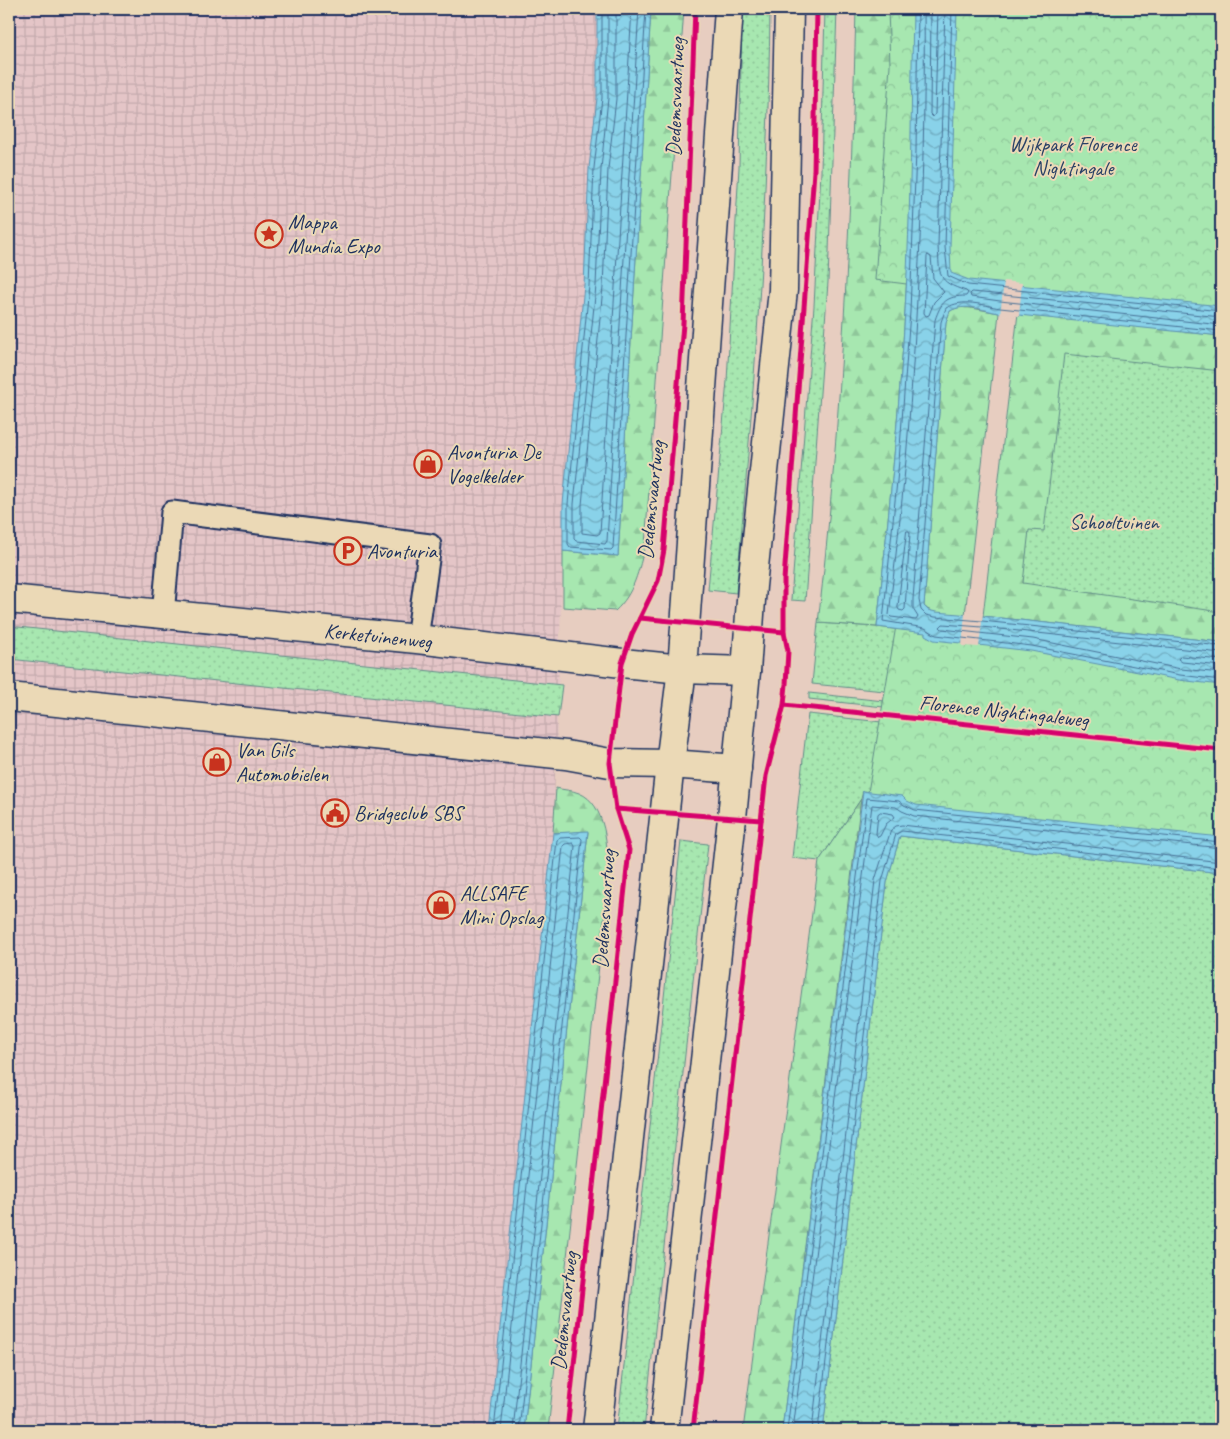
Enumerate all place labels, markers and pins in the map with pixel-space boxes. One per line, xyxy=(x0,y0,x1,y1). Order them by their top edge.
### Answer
place label: Mappa Mundia Expo xyxy=(288,209,381,259)
place icon: Mappa Mundia Expo xyxy=(254,219,284,249)
place label: Avonturia De Vogelkelder xyxy=(447,439,542,489)
shop icon: Avonturia De Vogelkelder xyxy=(413,449,443,479)
parking icon: Avonturia xyxy=(333,536,363,566)
place label: Avonturia xyxy=(367,538,438,564)
place label: Van Gils Automobielen xyxy=(236,737,329,787)
shop icon: Van Gils Automobielen xyxy=(202,747,232,777)
public building icon: Bridgeclub SBS xyxy=(320,798,350,828)
place label: Bridgeclub SBS xyxy=(354,800,465,826)
place label: ALLSAFE Mini Opslag xyxy=(460,880,544,930)
shop icon: ALLSAFE Mini Opslag xyxy=(426,890,456,920)

